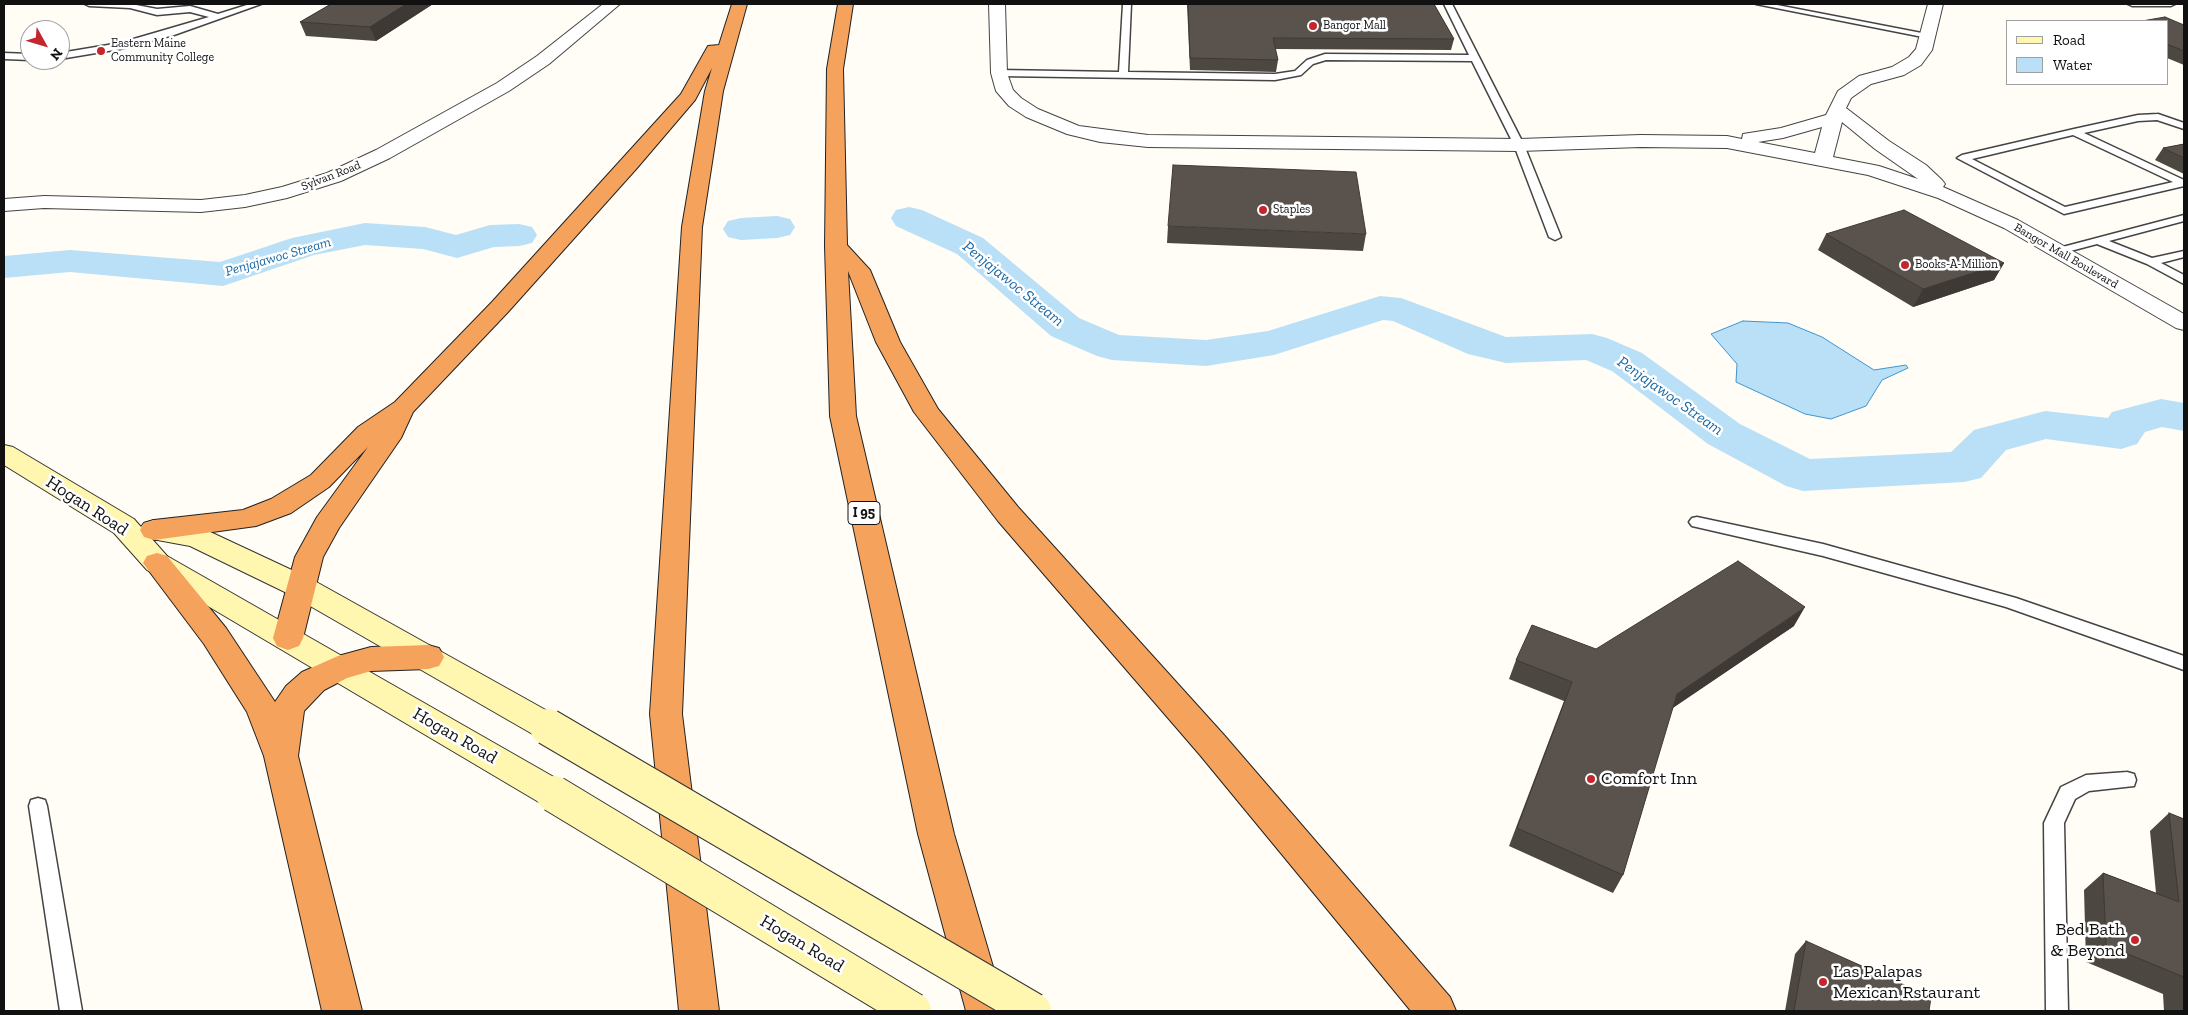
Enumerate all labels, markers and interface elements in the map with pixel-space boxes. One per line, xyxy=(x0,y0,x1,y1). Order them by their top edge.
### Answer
place label: Bangor Mall xyxy=(1323,19,1386,33)
north arrow xyxy=(20,20,70,70)
marker: Bangor Mall xyxy=(1307,20,1319,32)
legend xyxy=(2006,20,2168,85)
text: Road xyxy=(2053,31,2085,49)
place label: Eastern Maine Community College xyxy=(111,37,214,65)
text: N xyxy=(46,45,66,64)
marker: Eastern Maine Community College xyxy=(95,45,107,57)
text: Water xyxy=(2053,56,2093,74)
street label: Sylvan Road xyxy=(299,158,363,194)
place label: Staples xyxy=(1273,203,1310,217)
marker: Staples xyxy=(1257,204,1269,216)
street label: Bangor Mall Boulevard xyxy=(2011,220,2121,292)
water label: Penjajawoc Stream xyxy=(223,234,333,280)
water label: Penjajawoc Stream xyxy=(959,237,1067,331)
place label: Books-A-Million xyxy=(1915,258,1998,272)
marker: Books-A-Million xyxy=(1899,259,1911,271)
water label: Penjajawoc Stream xyxy=(1613,352,1727,440)
street label: Hogan Road xyxy=(42,471,132,541)
road number: I 95 xyxy=(848,502,880,524)
street label: Hogan Road xyxy=(409,703,501,769)
place label: Comfort Inn xyxy=(1601,768,1697,790)
marker: Comfort Inn xyxy=(1585,773,1597,785)
street label: Hogan Road xyxy=(756,911,848,977)
place label: Bed Bath & Beyond xyxy=(2050,919,2125,962)
marker: Bed Bath & Beyond xyxy=(2129,934,2141,946)
place label: Las Palapas Mexican Rstaurant xyxy=(1833,961,1980,1004)
marker: Las Palapas Mexican Rstaurant xyxy=(1817,976,1829,988)

